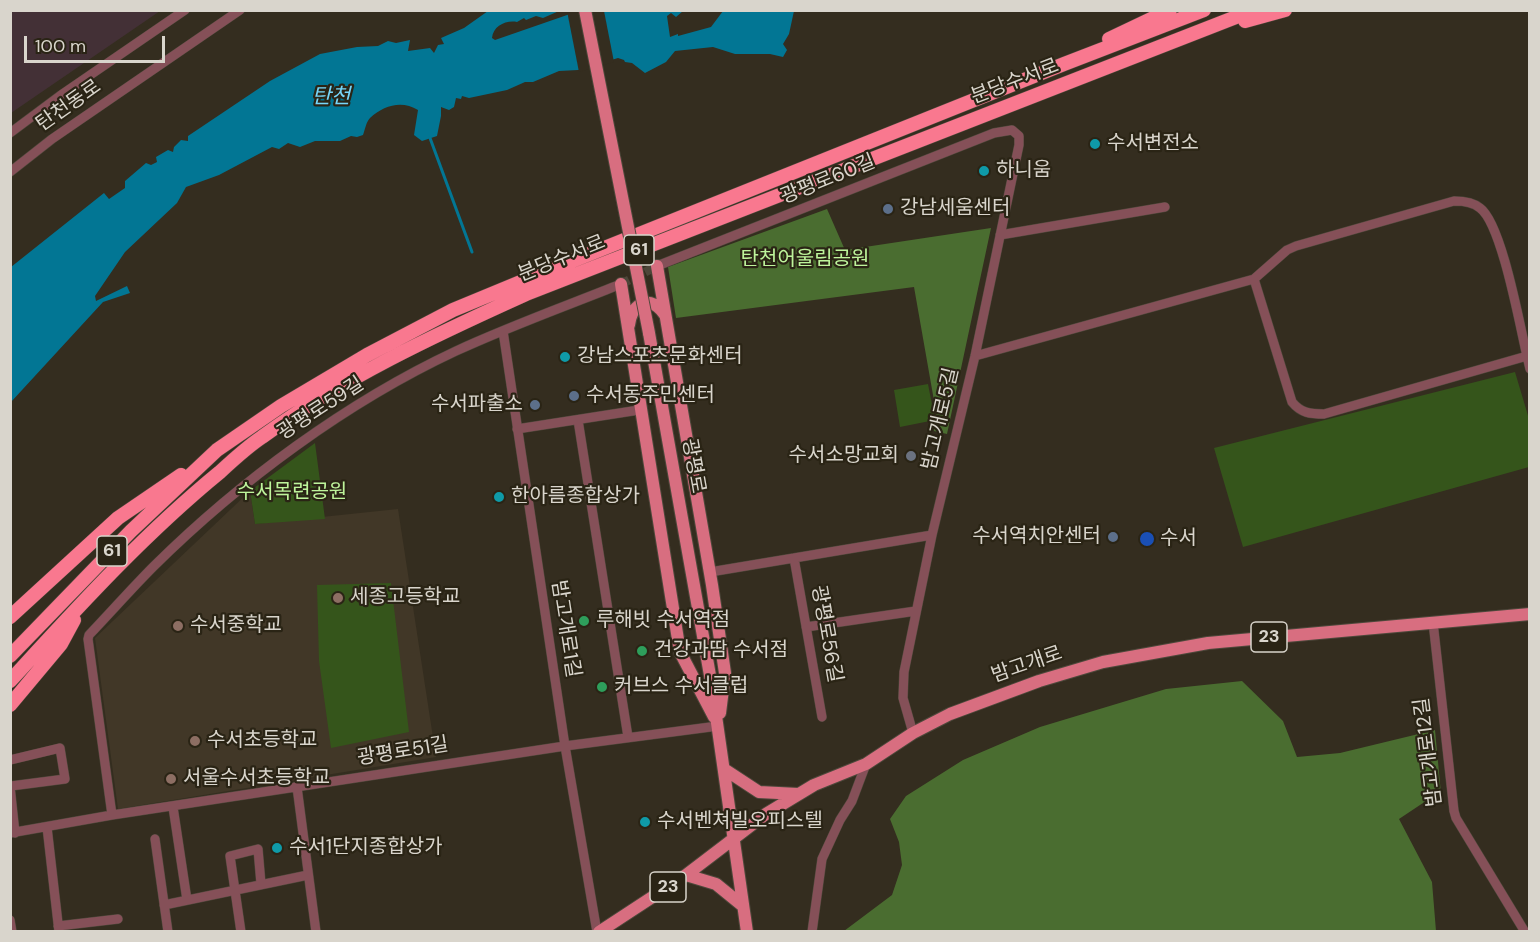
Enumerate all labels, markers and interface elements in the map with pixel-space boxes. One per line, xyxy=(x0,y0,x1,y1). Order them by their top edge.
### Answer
scale bar xyxy=(27,24,168,62)
text: 100 m xyxy=(35,34,86,58)
street label: 분당수서로 xyxy=(968,54,1062,110)
street label: 탄천동로 xyxy=(32,75,106,137)
water label: 탄천 xyxy=(312,84,350,110)
place label: 수서변전소 xyxy=(1107,132,1199,156)
marker: 수서변전소 xyxy=(1088,137,1102,151)
street label: 광평로60길 xyxy=(777,150,879,210)
place label: 하니움 xyxy=(996,159,1051,183)
marker: 하니움 xyxy=(977,164,991,178)
place label: 강남세움센터 xyxy=(900,197,1010,221)
marker: 강남세움센터 xyxy=(881,202,895,216)
street label: 분당수서로 xyxy=(515,231,609,287)
road number: 61 xyxy=(624,235,654,265)
park label: 탄천어울림공원 xyxy=(741,248,869,272)
place label: 강남스포츠문화센터 xyxy=(577,345,743,369)
marker: 강남스포츠문화센터 xyxy=(558,350,572,364)
street label: 밤고개로5길 xyxy=(918,366,964,472)
street label: 광평로59길 xyxy=(273,372,369,446)
place label: 수서동주민센터 xyxy=(586,384,715,408)
marker: 수서동주민센터 xyxy=(567,389,581,403)
place label: 수서파출소 xyxy=(431,393,523,417)
marker: 수서파출소 xyxy=(528,398,542,412)
street label: 광평로 xyxy=(676,437,710,495)
place label: 수서소망교회 xyxy=(789,444,899,468)
marker: 수서소망교회 xyxy=(904,449,918,463)
park label: 수서목련공원 xyxy=(237,481,347,505)
place label: 한아름종합상가 xyxy=(511,485,640,509)
marker: 한아름종합상가 xyxy=(492,490,506,504)
place label: 수서역치안센터 xyxy=(972,525,1101,549)
place label: 수서 xyxy=(1160,527,1197,551)
marker: 수서역치안센터 xyxy=(1106,530,1120,544)
marker: 수서 xyxy=(1138,530,1156,548)
road number: 61 xyxy=(97,536,127,566)
street label: 밤고개로1길 xyxy=(545,579,585,679)
street label: 광평로56길 xyxy=(806,583,846,685)
place label: 세종고등학교 xyxy=(350,586,460,610)
marker: 세종고등학교 xyxy=(331,591,345,605)
place label: 루해빗 수서역점 xyxy=(596,609,730,633)
place label: 수서중학교 xyxy=(190,614,282,638)
marker: 루해빗 수서역점 xyxy=(577,614,591,628)
marker: 수서중학교 xyxy=(171,619,185,633)
road number: 23 xyxy=(1251,622,1287,652)
place label: 건강과땀 수서점 xyxy=(654,639,788,663)
street label: 밤고개로 xyxy=(988,642,1066,688)
marker: 건강과땀 수서점 xyxy=(635,644,649,658)
place label: 커브스 수서클럽 xyxy=(614,675,748,699)
marker: 커브스 수서클럽 xyxy=(595,680,609,694)
street label: 밤고개로12길 xyxy=(1410,696,1448,808)
place label: 수서초등학교 xyxy=(207,729,317,753)
street label: 광평로51길 xyxy=(356,733,450,771)
marker: 수서초등학교 xyxy=(188,734,202,748)
place label: 서울수서초등학교 xyxy=(183,767,330,791)
marker: 서울수서초등학교 xyxy=(164,772,178,786)
place label: 수서벤쳐빌오피스텔 xyxy=(657,810,823,834)
marker: 수서벤쳐빌오피스텔 xyxy=(638,815,652,829)
place label: 수서1단지종합상가 xyxy=(289,836,442,860)
marker: 수서1단지종합상가 xyxy=(270,841,284,855)
road number: 23 xyxy=(650,872,686,902)

